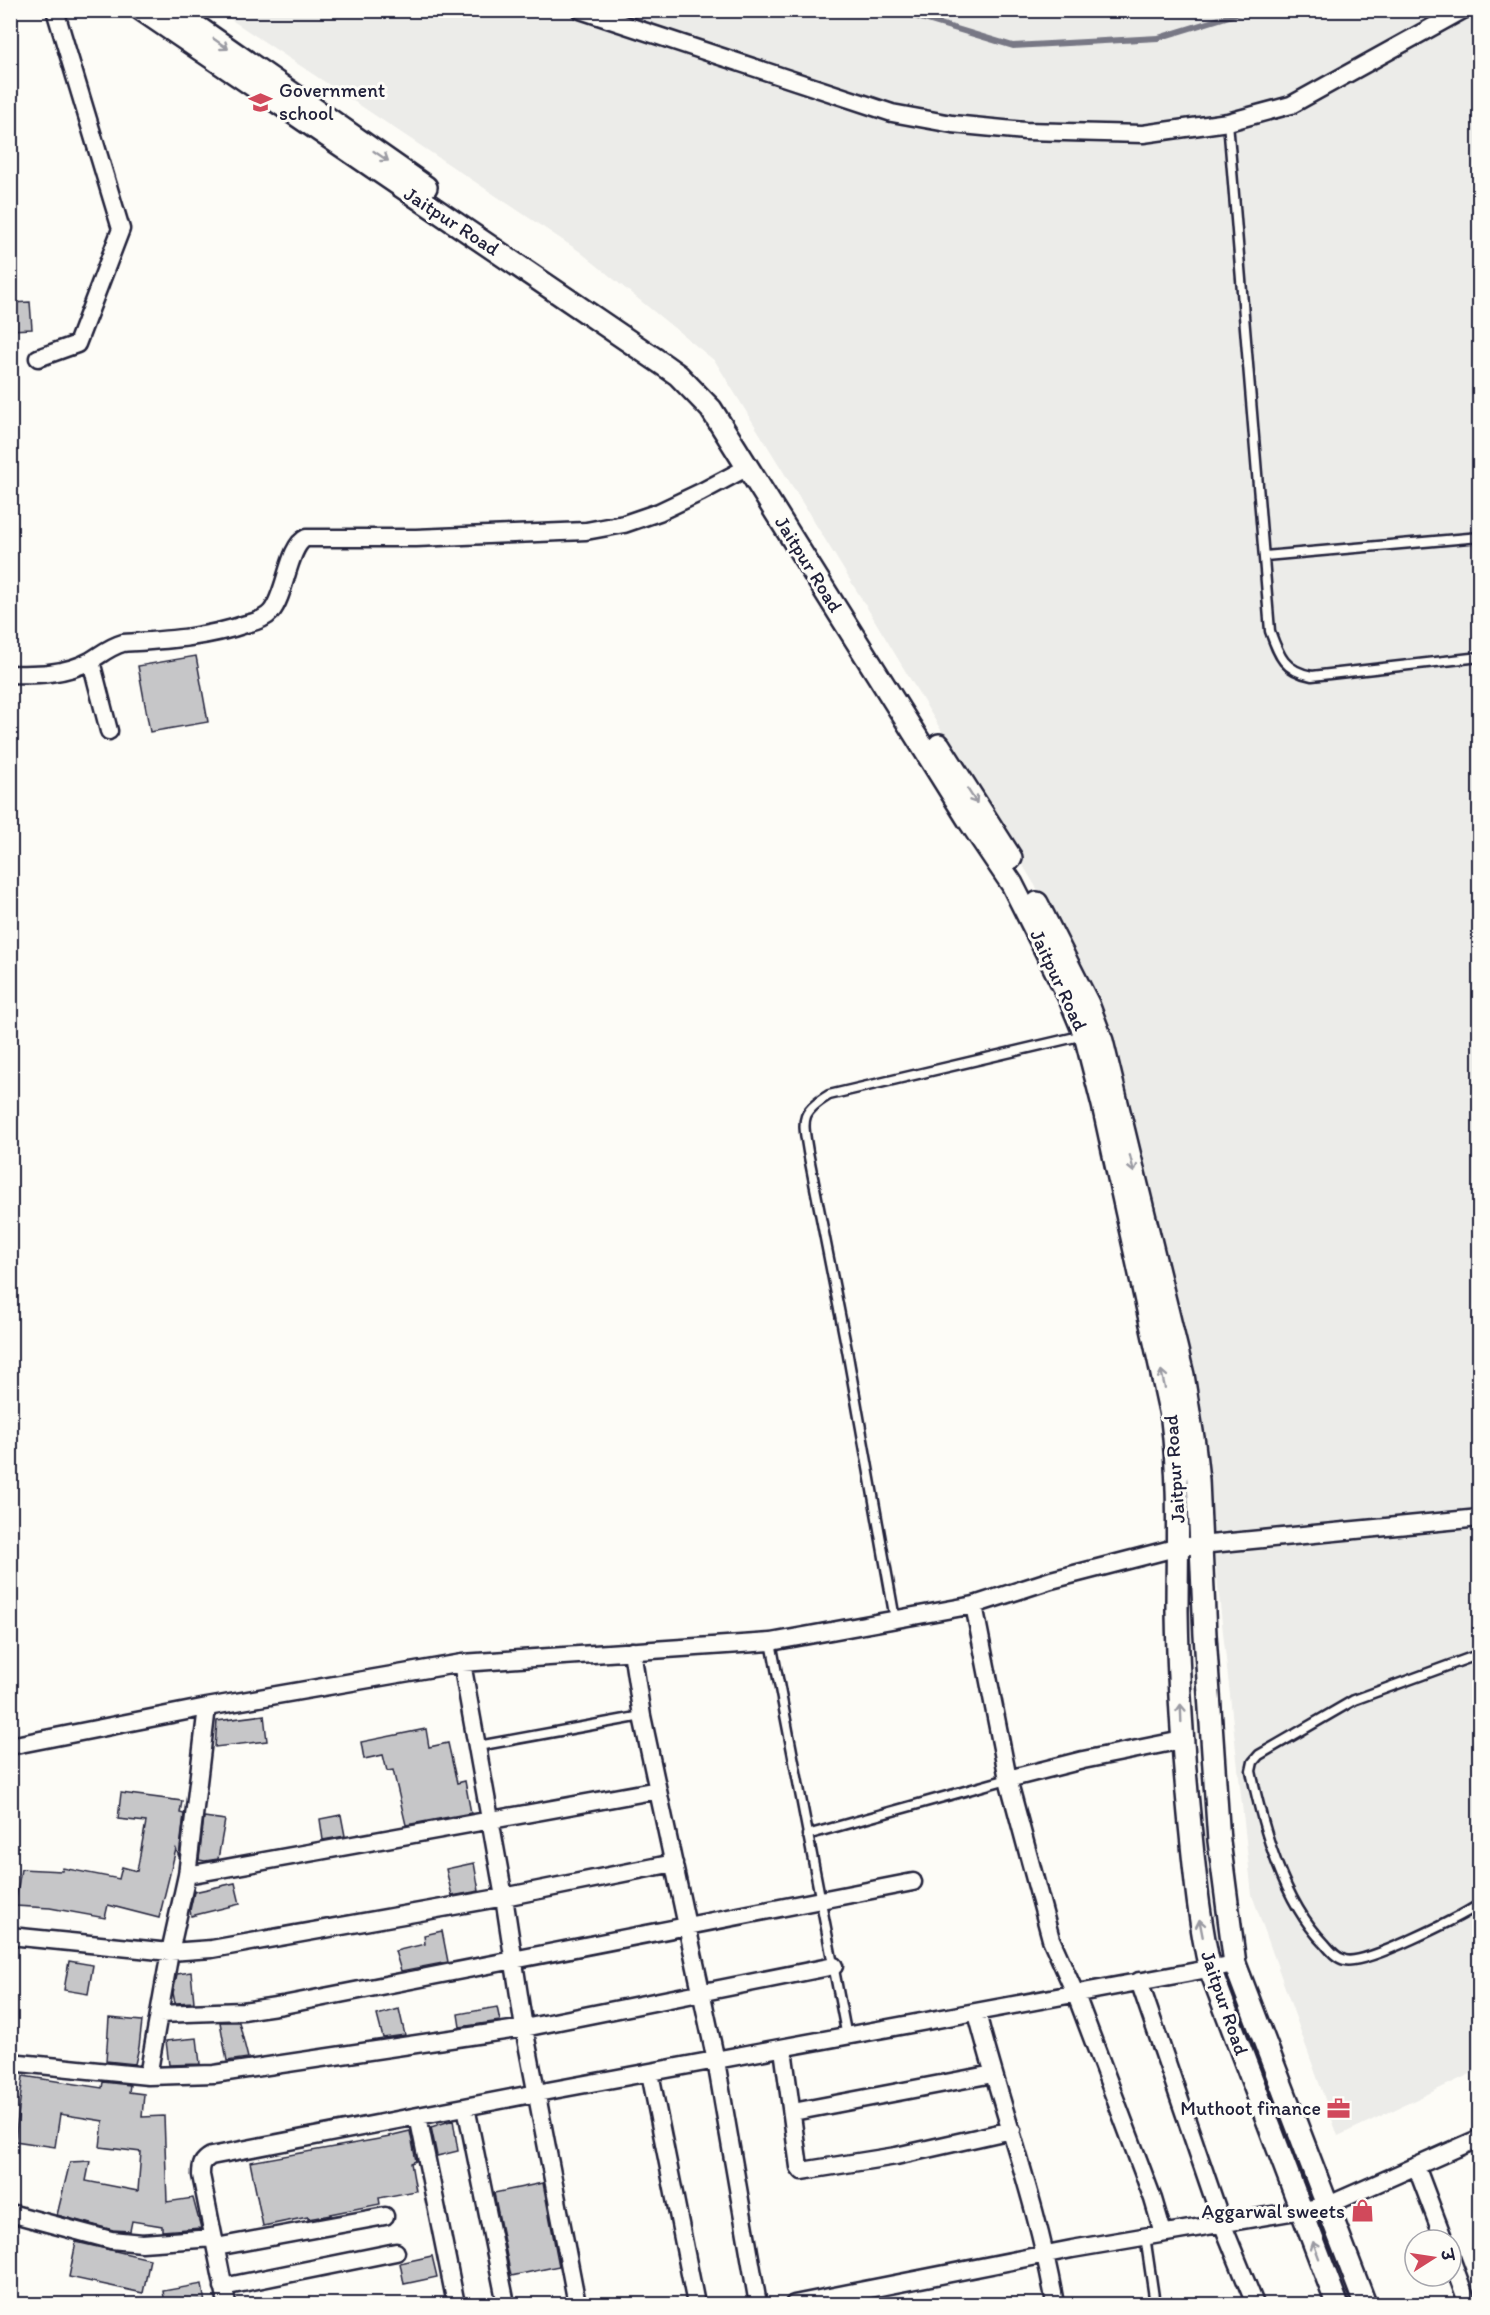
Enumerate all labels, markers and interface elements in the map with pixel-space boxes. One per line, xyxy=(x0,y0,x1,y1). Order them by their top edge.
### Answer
one-way arrow xyxy=(212,38,228,50)
place label: Government school xyxy=(279,78,385,125)
school or university icon: Government school xyxy=(248,89,274,115)
one-way arrow xyxy=(372,150,388,162)
street label: Jaitpur Road xyxy=(400,181,504,261)
street label: Jaitpur Road xyxy=(770,511,848,617)
one-way arrow xyxy=(966,787,978,804)
street label: Jaitpur Road xyxy=(1025,926,1093,1034)
one-way arrow xyxy=(1126,1155,1138,1174)
one-way arrow xyxy=(1157,1370,1168,1390)
street label: Jaitpur Road xyxy=(1158,1414,1190,1524)
one-way arrow xyxy=(1176,1704,1187,1724)
one-way arrow xyxy=(1195,1919,1206,1938)
street label: Jaitpur Road xyxy=(1196,1948,1254,2058)
office icon: Muthoot finance xyxy=(1326,2095,1352,2121)
place label: Muthoot finance xyxy=(1180,2096,1321,2120)
shop icon: Aggarwal sweets xyxy=(1350,2198,1376,2224)
place label: Aggarwal sweets xyxy=(1202,2199,1345,2223)
north arrow xyxy=(1403,2228,1463,2288)
one-way arrow xyxy=(1310,2241,1321,2259)
text: उ xyxy=(1436,2246,1458,2263)

